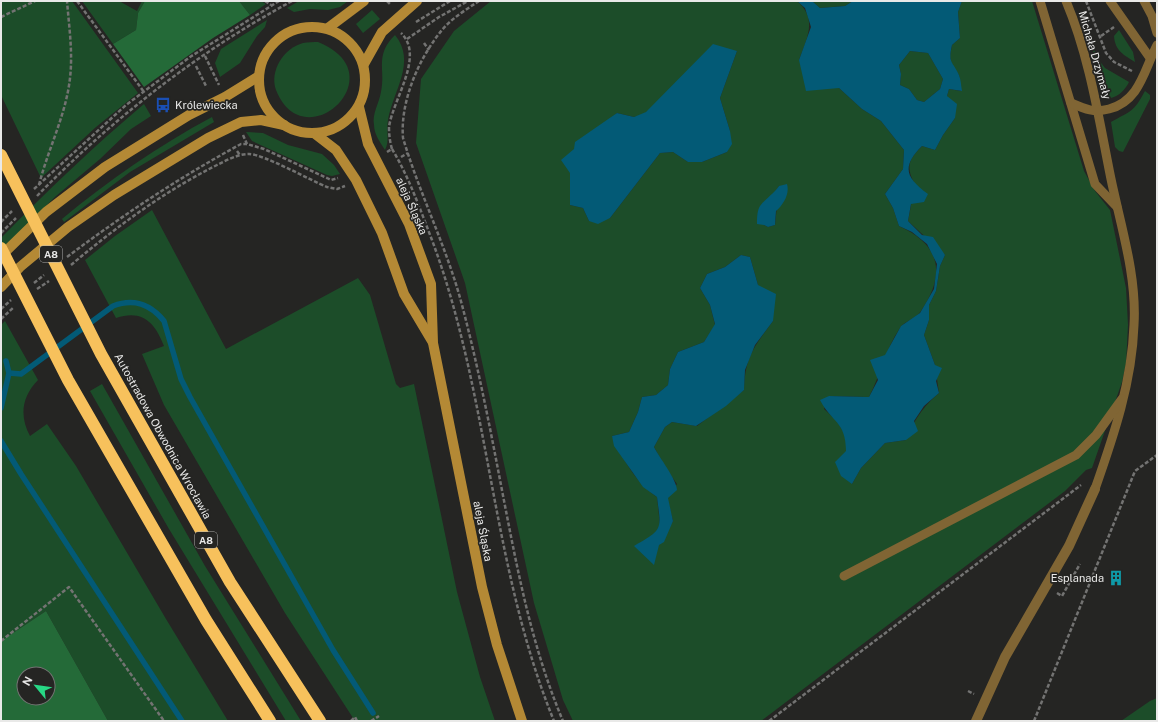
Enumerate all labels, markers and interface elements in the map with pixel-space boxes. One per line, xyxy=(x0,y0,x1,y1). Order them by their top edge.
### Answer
street label: Michała Drzymały xyxy=(1077,9,1113,101)
bus stop icon: Królewiecka xyxy=(154,96,172,114)
place label: Królewiecka xyxy=(175,99,238,111)
street label: aleja Śląska xyxy=(394,175,431,236)
road number: A8 xyxy=(40,246,62,262)
street label: Autostradowa Obwodnica Wrocławia xyxy=(112,351,214,521)
street label: aleja Śląska xyxy=(471,500,496,562)
road number: A8 xyxy=(195,532,217,548)
building icon: Esplanada xyxy=(1107,569,1125,587)
place label: Esplanada xyxy=(1051,572,1104,584)
north arrow xyxy=(16,666,56,706)
text: N xyxy=(20,674,35,688)

